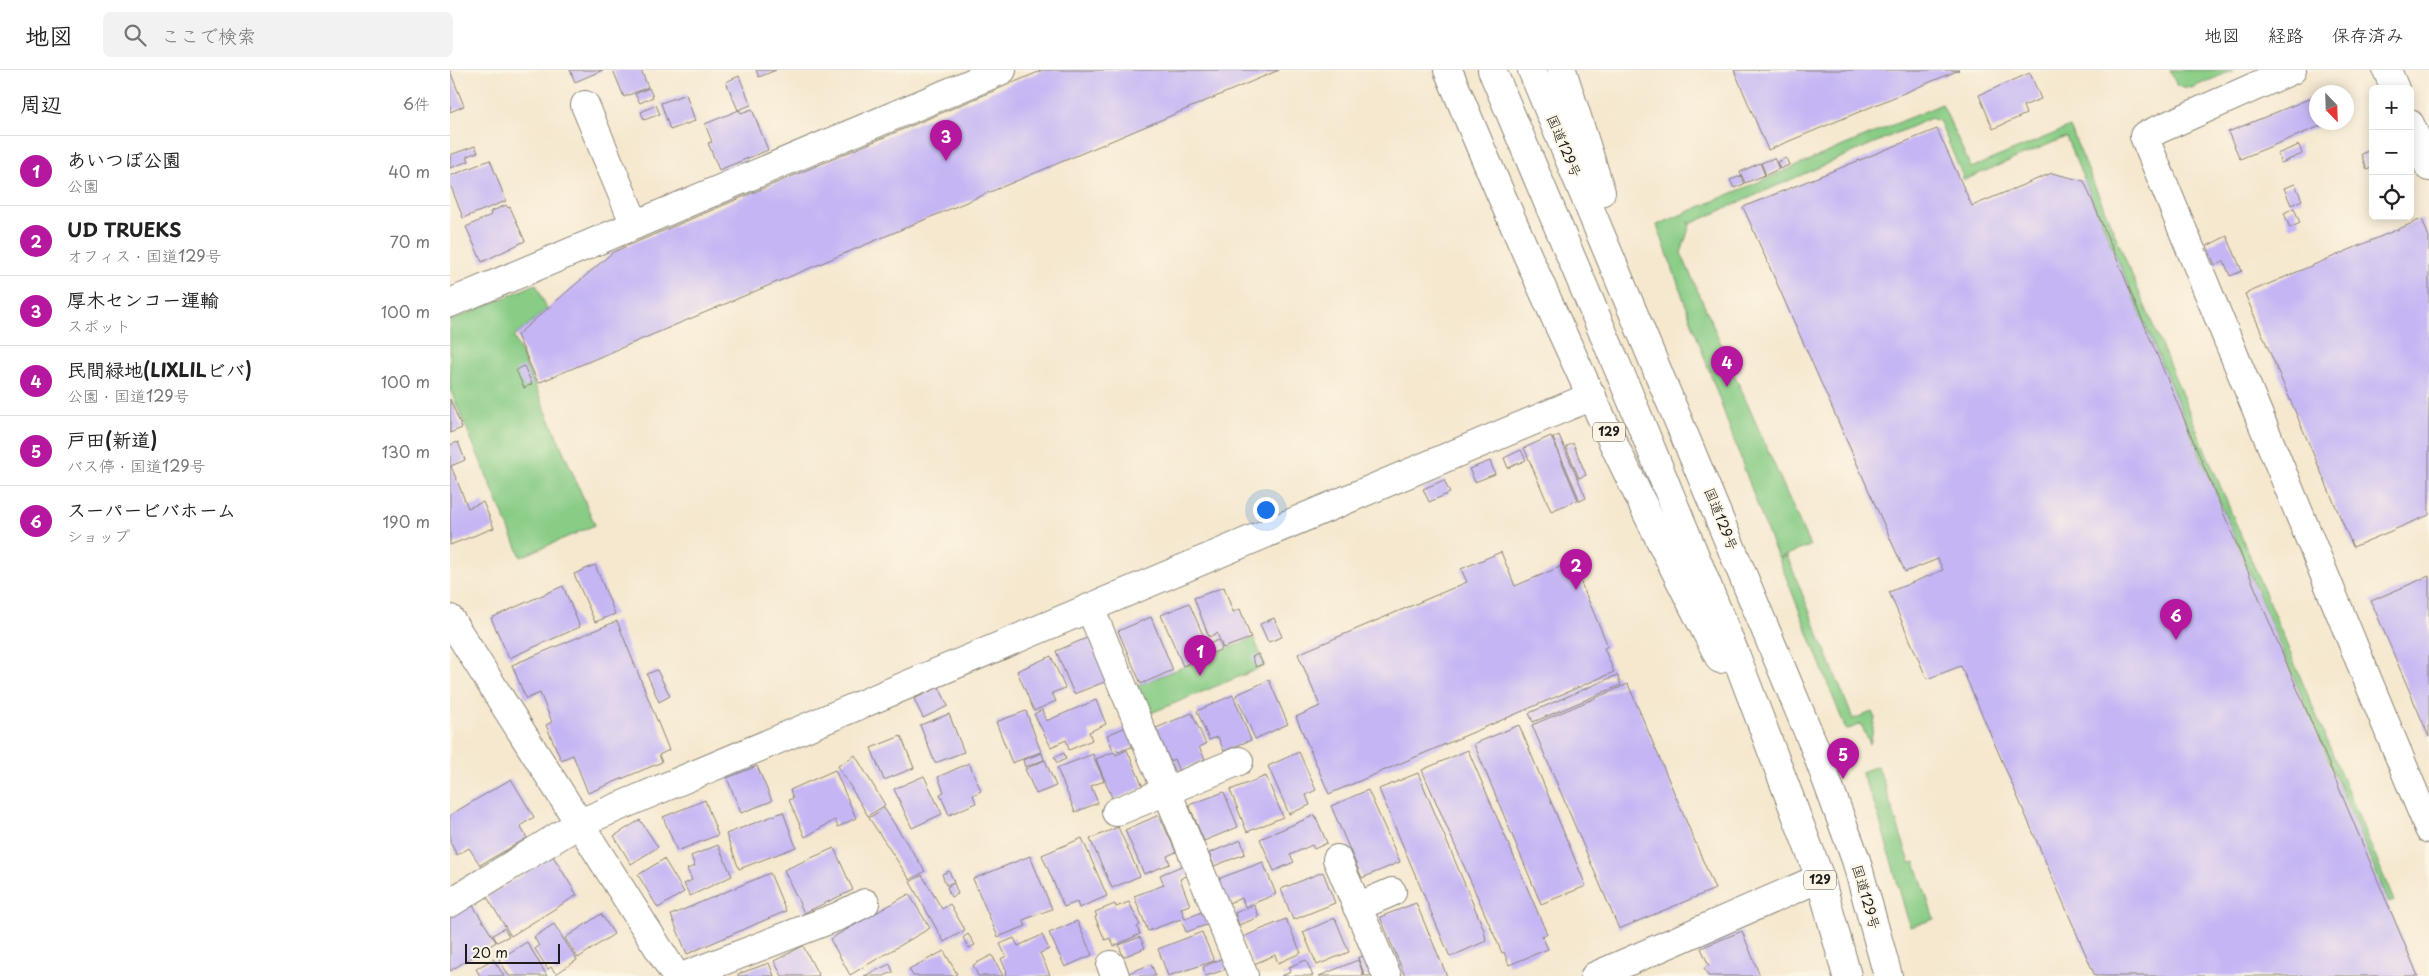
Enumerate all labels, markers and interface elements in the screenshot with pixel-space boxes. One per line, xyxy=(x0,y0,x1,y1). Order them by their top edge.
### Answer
search box xyxy=(103,12,453,57)
text: 地図 xyxy=(25,17,73,53)
icon: search xyxy=(121,21,149,49)
text: ここで検索 xyxy=(161,21,256,49)
text: 地図 xyxy=(2204,21,2240,48)
text: 経路 xyxy=(2268,21,2304,48)
text: 保存済み xyxy=(2332,21,2404,48)
north arrow xyxy=(2309,85,2354,130)
map controls xyxy=(2369,85,2414,220)
button: + xyxy=(2369,85,2414,130)
text: 周辺 xyxy=(20,87,62,119)
text: 6件 xyxy=(403,91,430,115)
street label: 国道129号 xyxy=(1542,111,1587,180)
pin: 3 xyxy=(930,120,962,161)
button: − xyxy=(2369,130,2414,175)
text: あいつぼ公園 xyxy=(67,145,181,173)
text: 1 xyxy=(32,159,40,183)
text: 40 m xyxy=(388,159,430,183)
text: 公園 xyxy=(67,173,99,197)
button: locate xyxy=(2369,175,2414,220)
text: UD TRUEKS xyxy=(67,215,182,243)
text: 2 xyxy=(30,229,42,253)
text: 70 m xyxy=(390,229,430,253)
text: オフィス · 国道129号 xyxy=(67,243,222,267)
text: 厚木センコー運輸 xyxy=(67,285,219,313)
text: 3 xyxy=(31,299,41,323)
text: 100 m xyxy=(381,299,430,323)
text: スポット xyxy=(67,313,131,337)
pin: 4 xyxy=(1711,346,1743,387)
text: 民間緑地(LIXLILビバ) xyxy=(67,355,252,383)
text: 4 xyxy=(31,369,41,393)
text: 100 m xyxy=(381,369,430,393)
text: 公園 · 国道129号 xyxy=(67,383,190,407)
road number: 129 xyxy=(1593,422,1625,442)
text: 戸田(新道) xyxy=(67,425,157,453)
text: 5 xyxy=(31,439,41,463)
text: 130 m xyxy=(382,439,430,463)
text: バス停 · 国道129号 xyxy=(67,453,206,477)
street label: 国道129号 xyxy=(1699,484,1744,553)
text: スーパービバホーム xyxy=(67,495,236,523)
your location xyxy=(1253,497,1279,523)
text: 6 xyxy=(30,509,42,533)
text: 190 m xyxy=(382,509,430,533)
text: ショップ xyxy=(67,523,130,547)
pin: 2 xyxy=(1560,549,1592,590)
pin: 6 xyxy=(2160,599,2192,640)
pin: 1 xyxy=(1184,635,1216,676)
pin: 5 xyxy=(1827,738,1859,779)
street label: 国道129号 xyxy=(1847,862,1886,932)
road number: 129 xyxy=(1804,870,1836,890)
scale bar xyxy=(465,941,560,964)
text: 20 m xyxy=(472,942,508,963)

